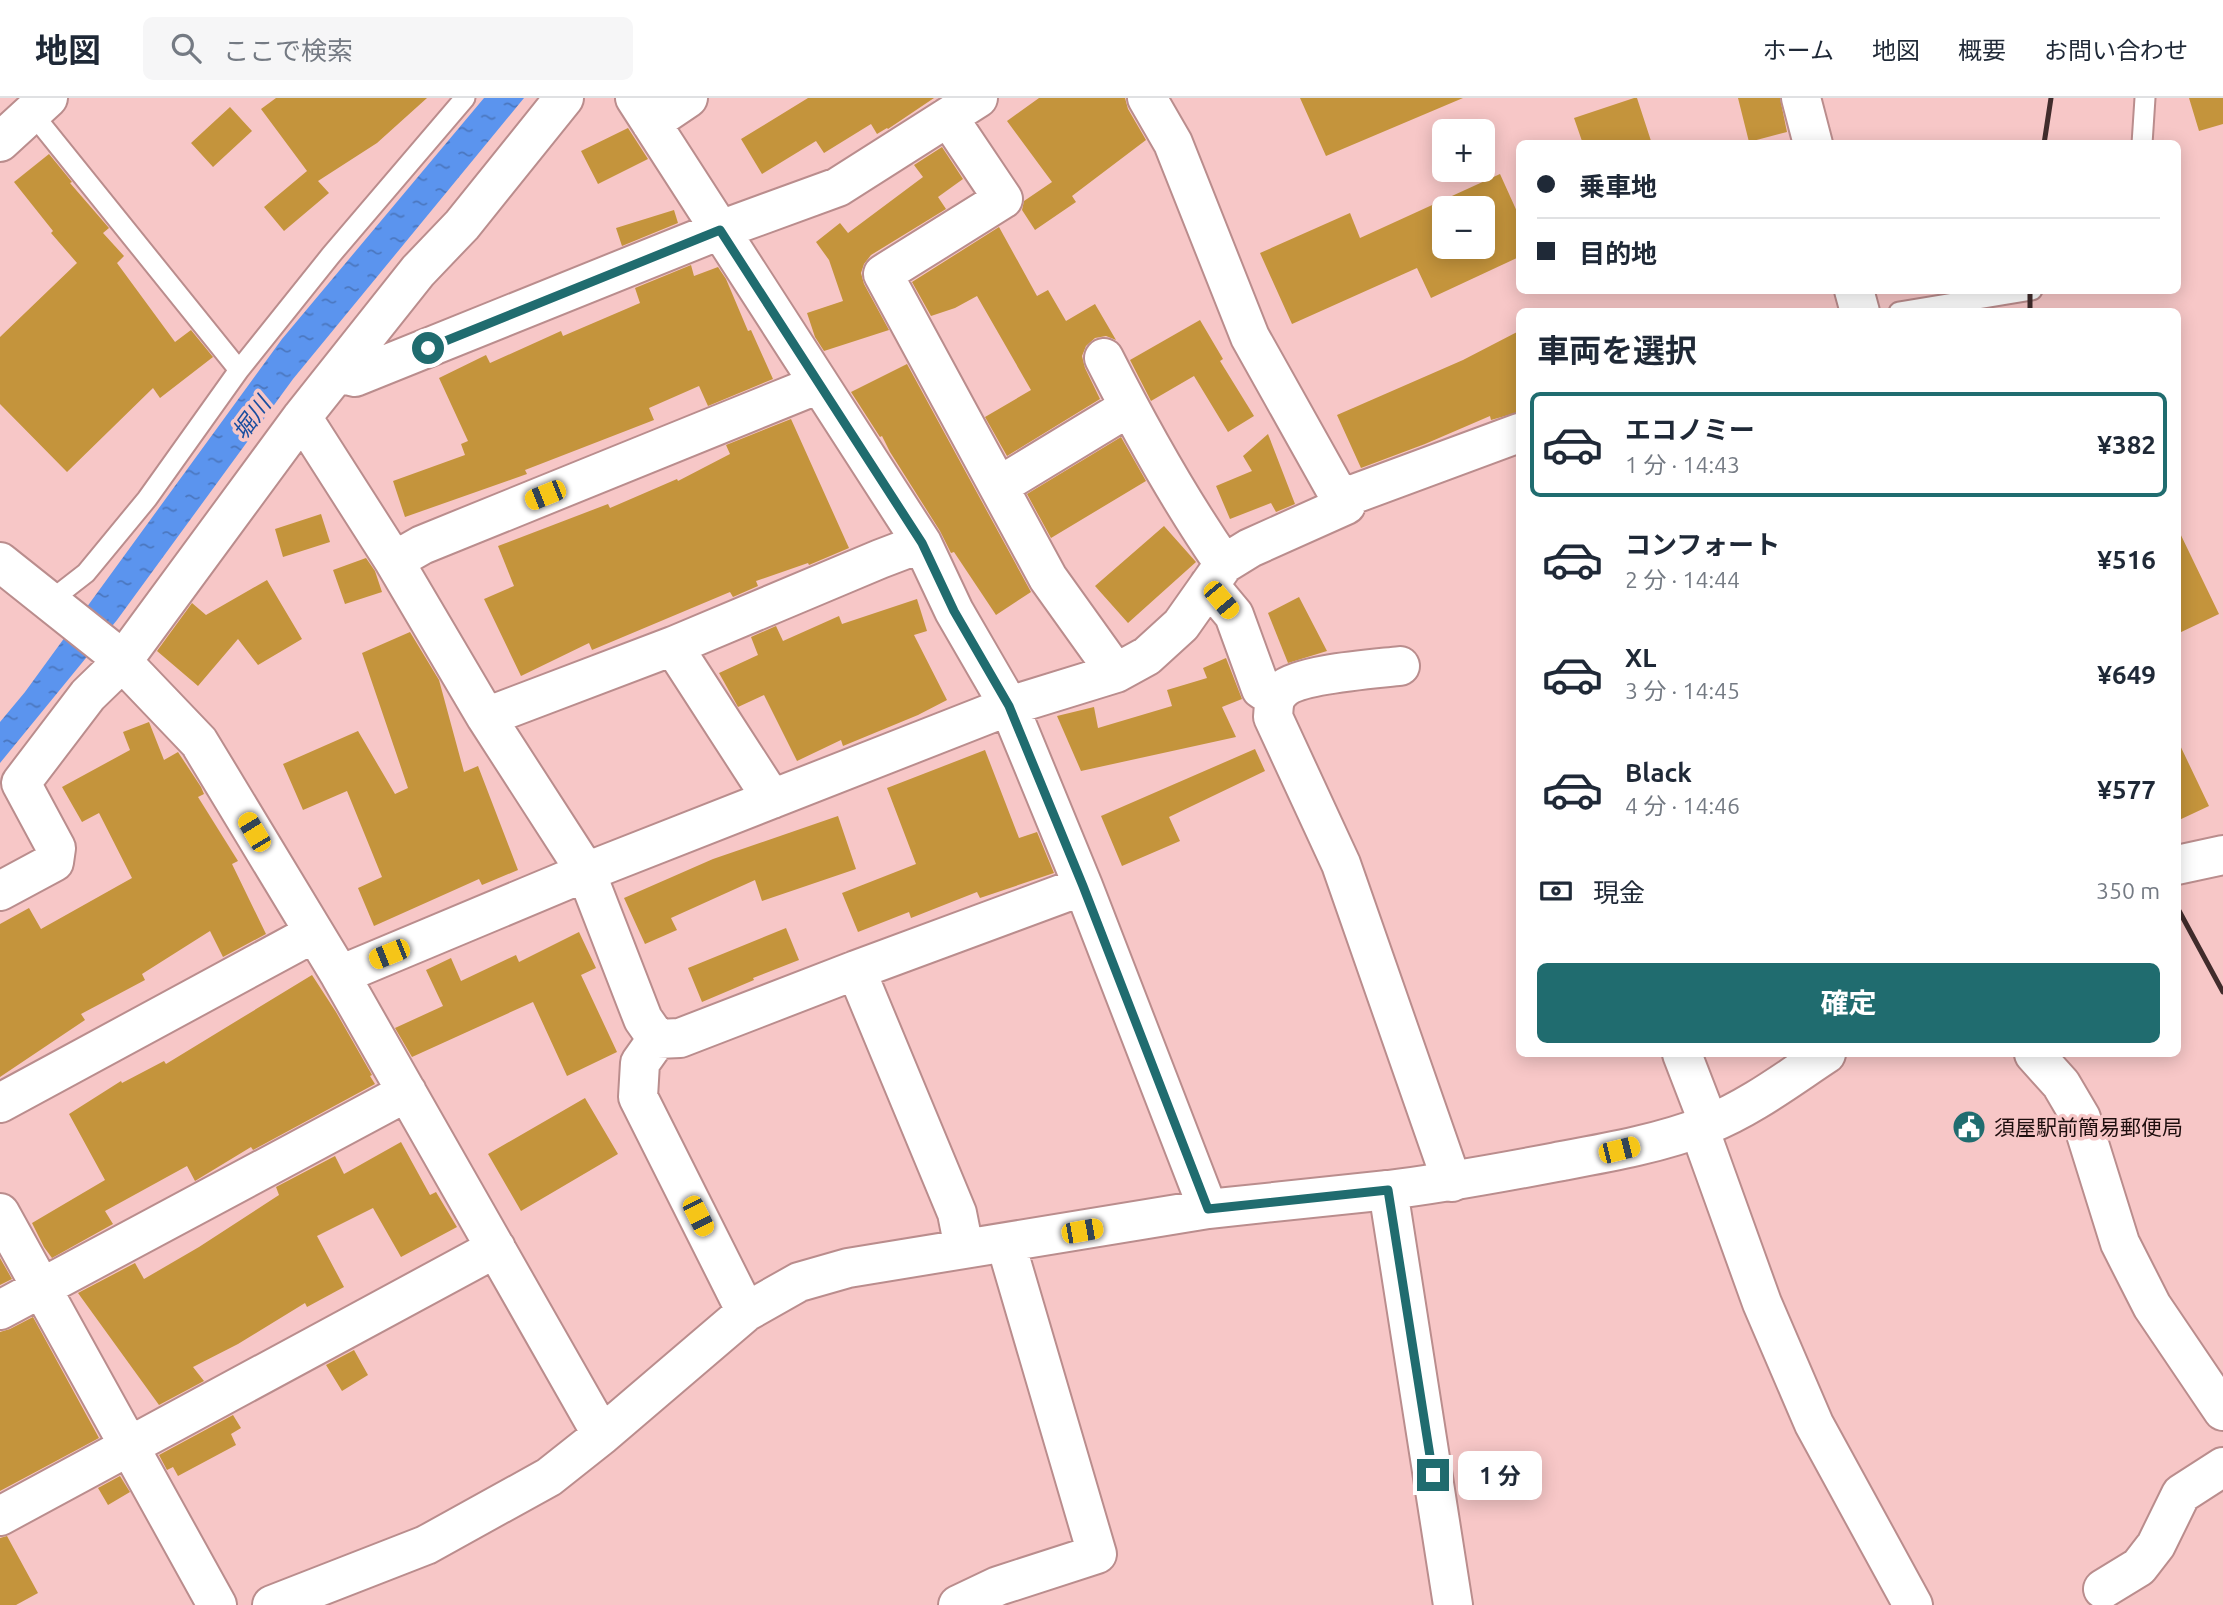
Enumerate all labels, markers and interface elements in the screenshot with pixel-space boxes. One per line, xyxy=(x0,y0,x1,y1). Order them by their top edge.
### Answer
search box xyxy=(143,17,633,80)
icon: search xyxy=(167,29,205,67)
text: 地図 xyxy=(35,31,101,68)
text: ここで検索 xyxy=(223,36,353,65)
text: ホーム xyxy=(1763,37,1834,64)
text: 地図 xyxy=(1872,37,1920,64)
text: 概要 xyxy=(1958,37,2006,64)
text: お問い合わせ xyxy=(2044,37,2188,64)
map controls xyxy=(1432,119,1495,259)
button: + xyxy=(1432,119,1495,182)
text: 乗車地 xyxy=(1579,172,1657,201)
button: − xyxy=(1432,196,1495,259)
text: 目的地 xyxy=(1579,239,1657,268)
route start xyxy=(412,332,444,364)
text: 車両を選択 xyxy=(1537,332,1697,368)
water label: 堀川 xyxy=(227,390,276,444)
icon: car xyxy=(1541,413,1604,476)
text: エコノミー xyxy=(1625,415,1755,444)
text: ¥382 xyxy=(2097,430,2156,459)
text: 1 分 · 14:43 xyxy=(1625,452,1740,477)
car xyxy=(522,477,569,513)
icon: car xyxy=(1541,528,1604,591)
text: コンフォート xyxy=(1625,530,1780,559)
text: ¥516 xyxy=(2097,545,2156,574)
text: 2 分 · 14:44 xyxy=(1625,567,1740,592)
car xyxy=(1200,577,1243,623)
icon: car xyxy=(1541,643,1604,706)
text: XL xyxy=(1625,643,1656,672)
text: ¥649 xyxy=(2097,660,2156,689)
text: 3 分 · 14:45 xyxy=(1625,678,1740,703)
icon: car xyxy=(1541,758,1604,821)
text: Black xyxy=(1625,758,1692,787)
text: ¥577 xyxy=(2097,775,2156,804)
text: 4 分 · 14:46 xyxy=(1625,793,1740,818)
car xyxy=(235,809,274,855)
icon: cash xyxy=(1537,872,1575,910)
text: 現金 xyxy=(1593,878,1645,907)
text: 350 m xyxy=(2096,878,2160,903)
car xyxy=(366,936,413,972)
button: 確定 xyxy=(1537,963,2160,1043)
public building icon: 須屋駅前簡易郵便局 xyxy=(1950,1108,1988,1146)
place label: 須屋駅前簡易郵便局 xyxy=(1994,1115,2183,1139)
car xyxy=(1597,1135,1642,1165)
car xyxy=(680,1193,717,1239)
car xyxy=(1060,1217,1105,1245)
callout: 1 分 xyxy=(1458,1450,1542,1500)
route end xyxy=(1417,1459,1449,1491)
text: 1 分 xyxy=(1479,1463,1521,1488)

